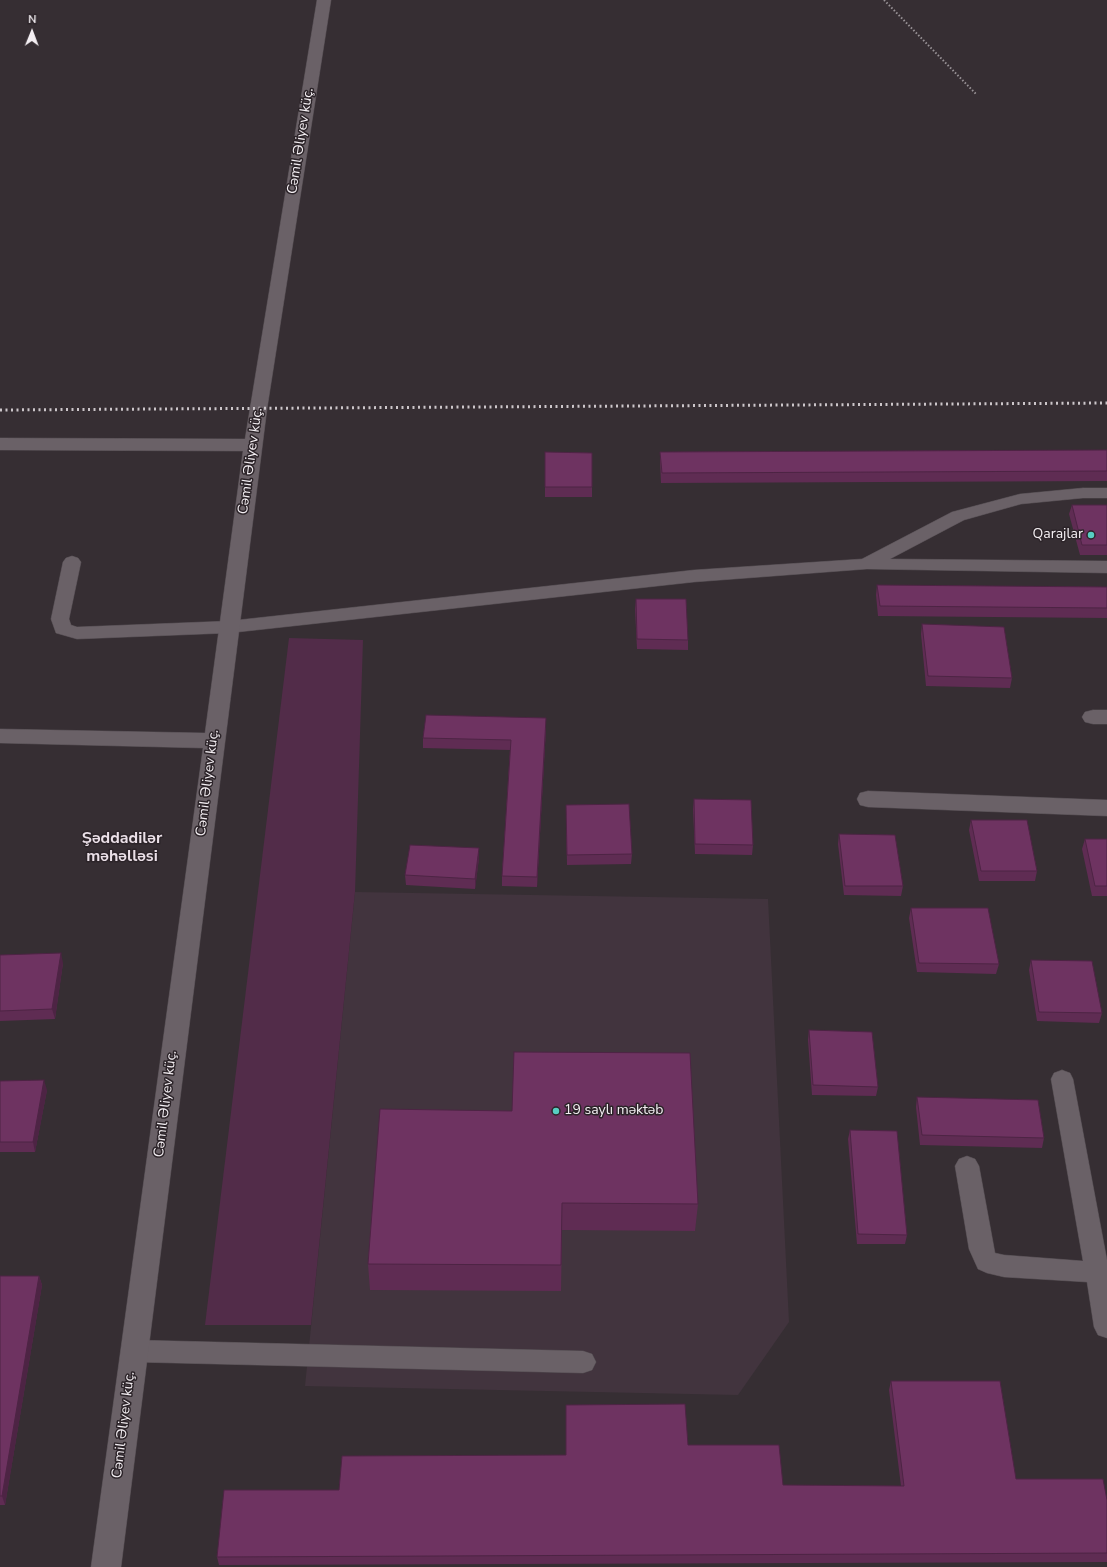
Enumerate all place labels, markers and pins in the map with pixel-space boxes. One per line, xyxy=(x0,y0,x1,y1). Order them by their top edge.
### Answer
place label: Qarajlar xyxy=(1033,527,1083,543)
marker: Qarajlar xyxy=(1086,530,1096,540)
place label: 19 saylı məktəb xyxy=(564,1103,663,1119)
marker: 19 saylı məktəb xyxy=(551,1106,561,1116)

